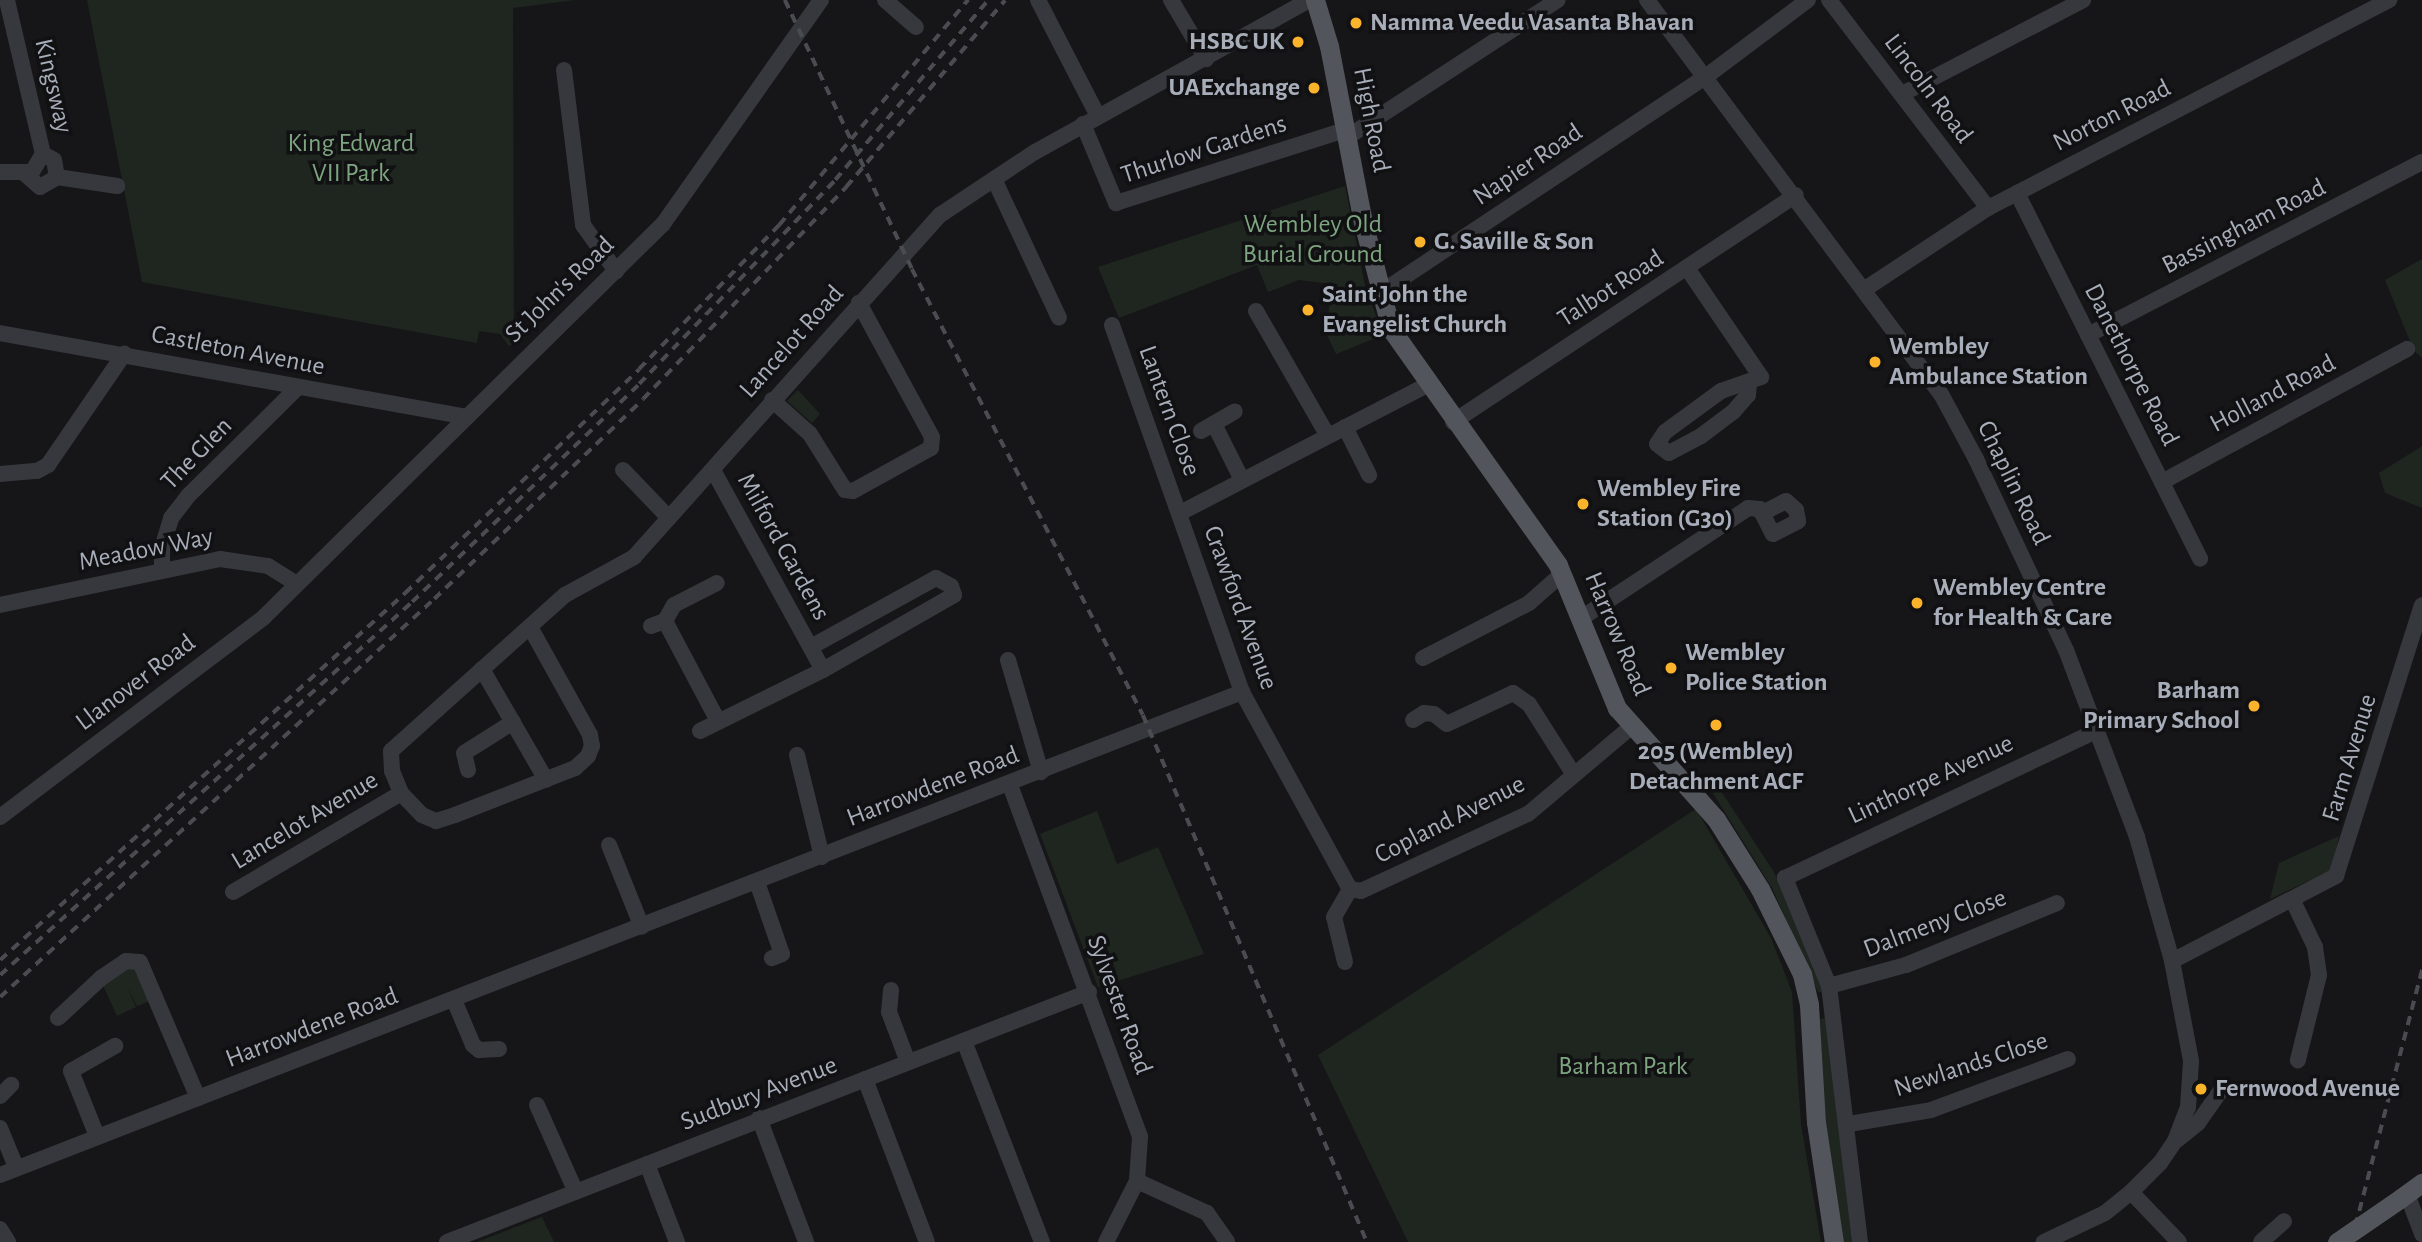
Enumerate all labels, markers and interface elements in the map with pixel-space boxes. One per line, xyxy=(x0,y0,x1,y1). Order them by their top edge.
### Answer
place label: Namma Veedu Vasanta Bhavan xyxy=(1370,7,1694,39)
marker: Namma Veedu Vasanta Bhavan xyxy=(1348,15,1364,31)
place label: HSBC UK xyxy=(1189,26,1284,58)
street label: Lincoln Road xyxy=(1877,28,1979,150)
marker: HSBC UK xyxy=(1290,34,1306,50)
street label: Kingsway xyxy=(27,36,79,136)
street label: High Road xyxy=(1346,65,1396,175)
place label: UAExchange xyxy=(1169,72,1300,104)
street label: Norton Road xyxy=(2048,73,2176,159)
marker: UAExchange xyxy=(1306,80,1322,96)
street label: Thurlow Gardens xyxy=(1117,109,1291,191)
street label: Napier Road xyxy=(1467,117,1589,213)
park label: King Edward VII Park xyxy=(288,128,414,190)
street label: Bassingham Road xyxy=(2157,172,2331,282)
park label: Wembley Old Burial Ground xyxy=(1243,209,1383,270)
place label: G. Saville & Son xyxy=(1434,226,1594,258)
street label: St John's Road xyxy=(499,230,621,350)
marker: G. Saville & Son xyxy=(1412,234,1428,250)
street label: Talbot Road xyxy=(1552,243,1670,335)
street label: Lancelot Road xyxy=(733,279,851,405)
place label: Saint John the Evangelist Church xyxy=(1322,279,1507,340)
street label: Danethorpe Road xyxy=(2077,279,2185,451)
marker: Saint John the Evangelist Church xyxy=(1300,302,1316,318)
street label: Castleton Avenue xyxy=(149,319,327,383)
place label: Wembley Ambulance Station xyxy=(1889,331,2088,392)
street label: Lantern Close xyxy=(1131,342,1207,480)
street label: Holland Road xyxy=(2205,348,2341,440)
marker: Wembley Ambulance Station xyxy=(1867,354,1883,370)
street label: The Glen xyxy=(155,411,239,497)
street label: Chaplin Road xyxy=(1970,416,2056,550)
street label: Milford Gardens xyxy=(730,468,836,626)
place label: Wembley Fire Station (G30) xyxy=(1597,473,1741,534)
marker: Wembley Fire Station (G30) xyxy=(1575,496,1591,512)
street label: Meadow Way xyxy=(76,522,216,578)
street label: Crawford Avenue xyxy=(1196,522,1284,694)
street label: Harrow Road xyxy=(1577,567,1657,701)
place label: Wembley Centre for Health & Care xyxy=(1933,572,2112,634)
marker: Wembley Centre for Health & Care xyxy=(1907,593,1927,613)
street label: Llanover Road xyxy=(70,628,202,738)
place label: Wembley Police Station xyxy=(1685,637,1828,698)
marker: Wembley Police Station xyxy=(1663,660,1679,676)
place label: Barham Primary School xyxy=(2083,675,2240,736)
street label: Farm Avenue xyxy=(2316,691,2384,825)
marker: Barham Primary School xyxy=(2246,698,2262,714)
marker: 205 (Wembley) Detachment ACF xyxy=(1708,717,1724,733)
street label: Linthorpe Avenue xyxy=(1844,728,2018,832)
place label: 205 (Wembley) Detachment ACF xyxy=(1629,736,1803,798)
street label: Harrowdene Road xyxy=(842,740,1024,834)
street label: Lancelot Avenue xyxy=(226,765,384,877)
street label: Copland Avenue xyxy=(1370,769,1530,871)
street label: Dalmeny Close xyxy=(1859,882,2011,966)
street label: Sylvester Road xyxy=(1079,931,1159,1079)
street label: Harrowdene Road xyxy=(221,981,403,1075)
street label: Newlands Close xyxy=(1890,1025,2052,1105)
street label: Sudbury Avenue xyxy=(676,1050,842,1138)
park label: Barham Park xyxy=(1558,1051,1688,1083)
place label: Fernwood Avenue xyxy=(2215,1073,2400,1105)
marker: Fernwood Avenue xyxy=(2193,1081,2209,1097)

